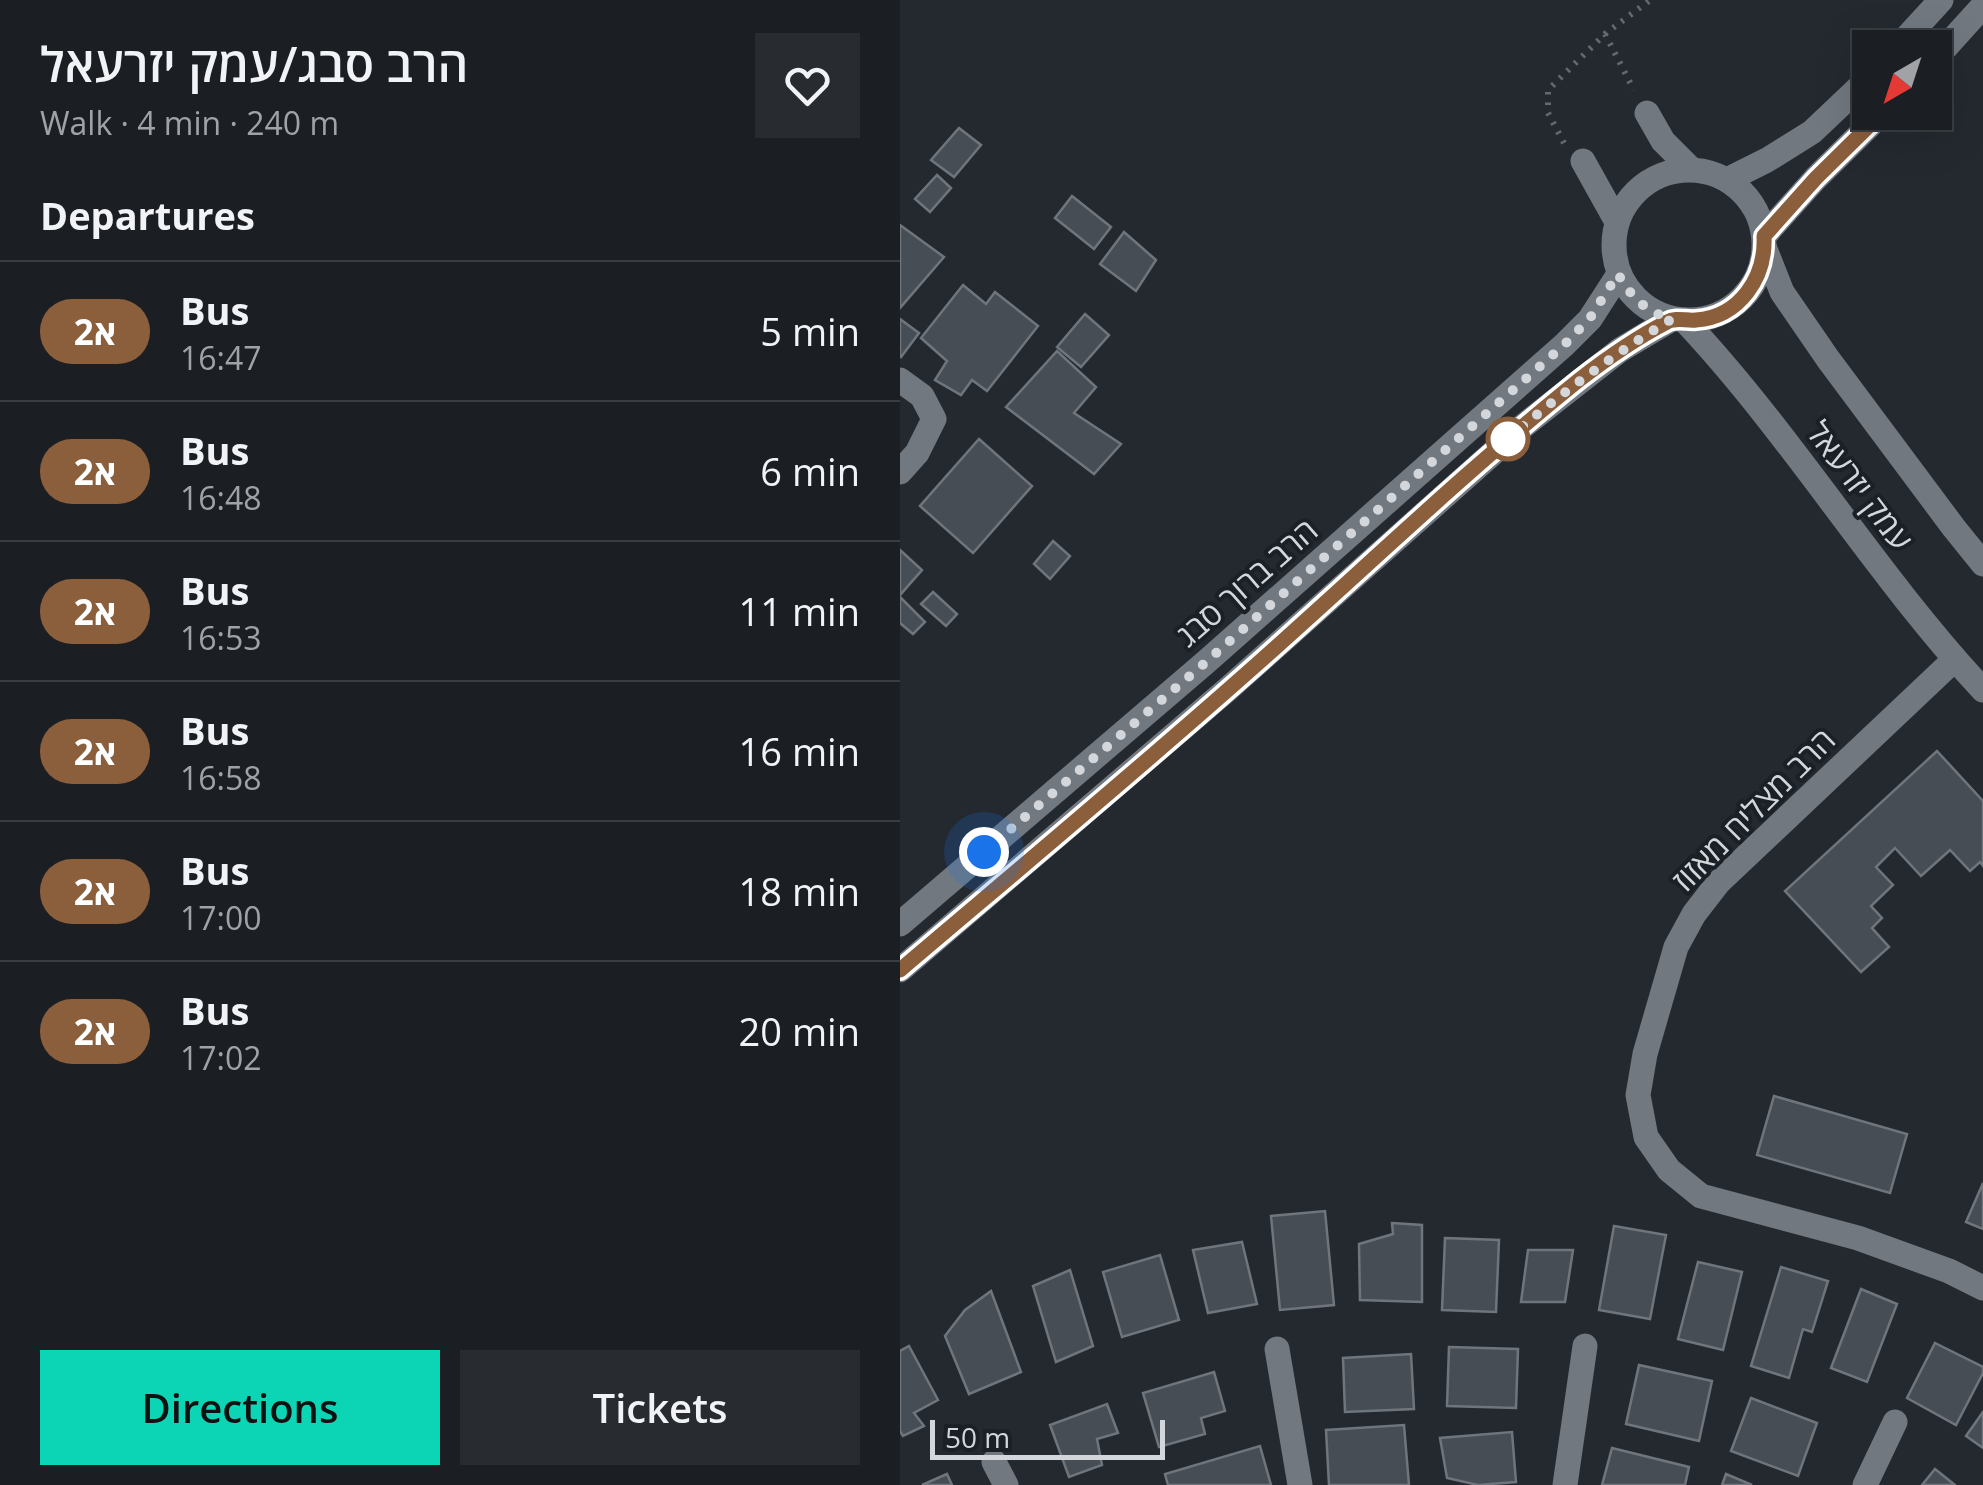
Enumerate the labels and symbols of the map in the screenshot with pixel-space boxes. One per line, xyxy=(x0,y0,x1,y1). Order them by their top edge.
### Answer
north arrow xyxy=(1852,30,1952,130)
street label: עמק יזרעאל xyxy=(1797,412,1923,558)
unlabelled marker xyxy=(1487,418,1529,460)
street label: הרב ברוך סבג xyxy=(1166,508,1326,655)
street label: הרב מצליח מאזוז xyxy=(1662,718,1844,900)
your location xyxy=(959,827,1009,877)
scale bar xyxy=(930,1415,1165,1460)

